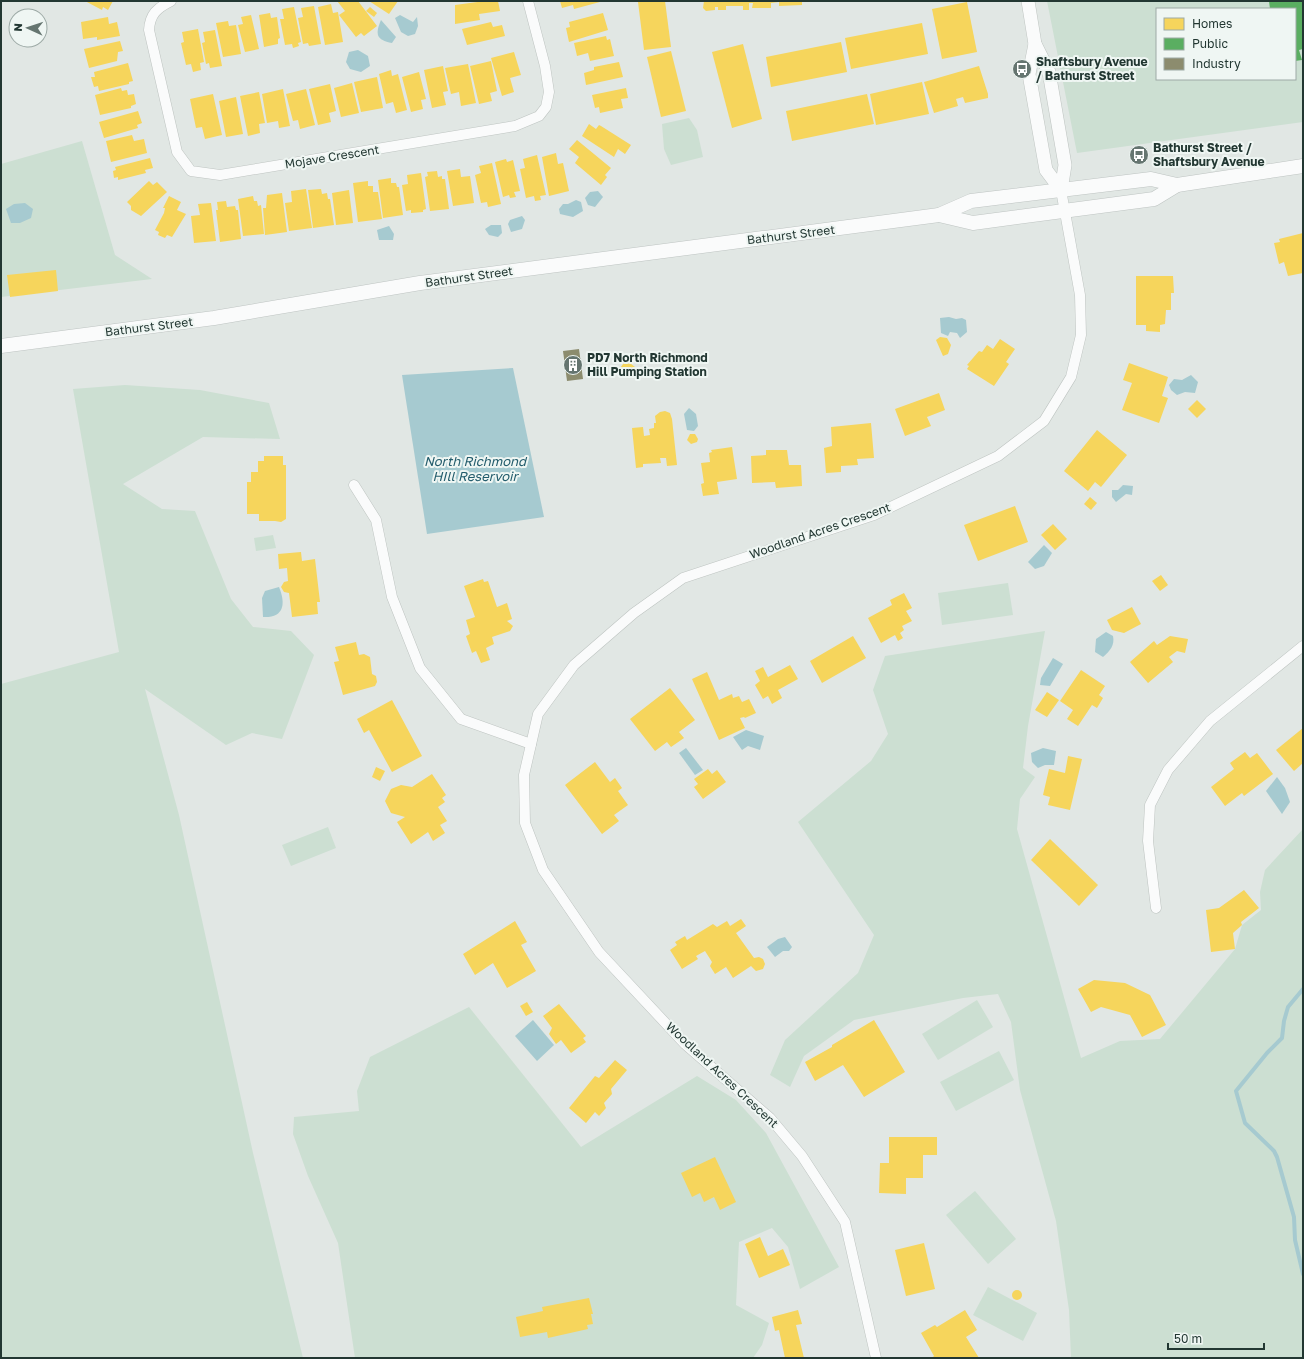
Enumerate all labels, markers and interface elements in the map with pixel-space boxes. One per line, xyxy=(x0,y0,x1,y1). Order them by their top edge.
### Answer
north arrow xyxy=(8,8,48,48)
legend xyxy=(1156,8,1296,80)
text: Homes xyxy=(1192,16,1232,31)
text: N xyxy=(11,23,24,32)
text: Public xyxy=(1192,36,1229,51)
place label: Shaftsbury Avenue / Bathurst Street xyxy=(1036,54,1147,83)
text: Industry xyxy=(1192,56,1241,71)
bus stop icon: Shaftsbury Avenue / Bathurst Street xyxy=(1011,58,1033,80)
place label: Bathurst Street / Shaftsbury Avenue xyxy=(1153,140,1264,169)
street label: Mojave Crescent xyxy=(284,142,380,171)
bus stop icon: Bathurst Street / Shaftsbury Avenue xyxy=(1128,144,1150,166)
street label: Bathurst Street xyxy=(746,222,836,247)
street label: Bathurst Street xyxy=(424,263,514,290)
street label: Bathurst Street xyxy=(104,314,194,339)
place label: PD7 North Richmond Hill Pumping Station xyxy=(587,350,708,379)
building icon: PD7 North Richmond Hill Pumping Station xyxy=(562,354,584,376)
water label: North Richmond HIll Reservoir xyxy=(424,453,528,484)
street label: Woodland Acres Crescent xyxy=(747,499,892,562)
street label: Woodland Acres Crescent xyxy=(663,1019,782,1131)
scale bar xyxy=(1168,1325,1264,1351)
text: 50 m xyxy=(1174,1331,1202,1346)

